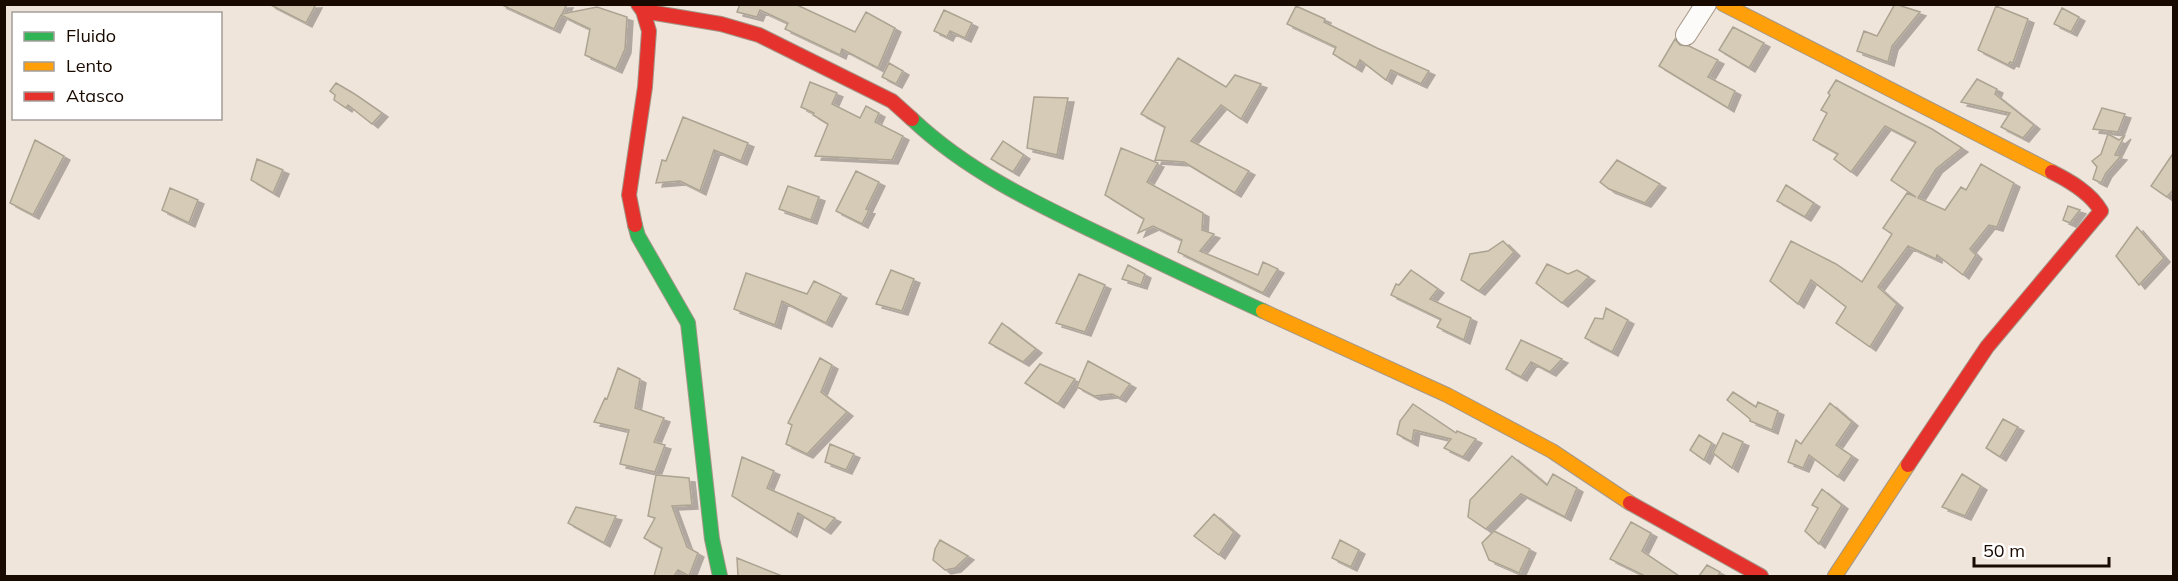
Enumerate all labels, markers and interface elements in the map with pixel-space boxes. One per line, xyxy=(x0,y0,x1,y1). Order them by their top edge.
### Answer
legend xyxy=(12,12,222,120)
text: Fluido xyxy=(66,24,116,47)
text: Lento xyxy=(66,54,113,77)
text: Atasco xyxy=(66,84,124,107)
scale bar xyxy=(1974,530,2109,568)
text: 50 m xyxy=(1983,539,2025,562)

